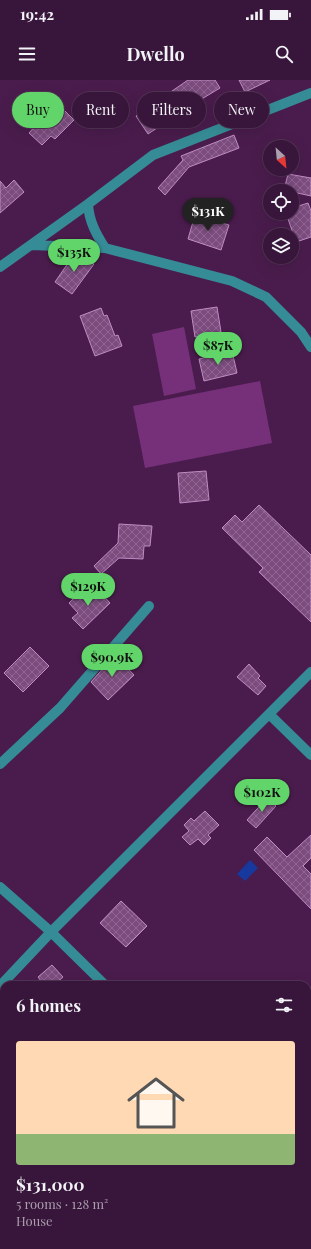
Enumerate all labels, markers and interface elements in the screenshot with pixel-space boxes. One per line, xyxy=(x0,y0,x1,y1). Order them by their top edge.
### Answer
text: 19:42 xyxy=(20,4,54,24)
text: Dwello xyxy=(126,42,185,66)
icon: menu xyxy=(16,43,38,65)
icon: search xyxy=(273,43,295,65)
chip: Buy xyxy=(12,92,64,128)
chip: Rent xyxy=(72,92,129,128)
chip: Filters xyxy=(137,92,206,128)
chip: New xyxy=(214,92,269,128)
north arrow xyxy=(263,140,299,176)
map controls xyxy=(263,140,299,264)
button: locate xyxy=(263,184,299,220)
pin: $131K xyxy=(180,198,236,232)
text: $131K xyxy=(192,202,224,219)
button: layers xyxy=(263,228,299,264)
pin: $135K xyxy=(46,239,102,273)
text: $135K xyxy=(57,243,91,260)
pin: $87K xyxy=(194,332,242,366)
text: $87K xyxy=(203,336,233,353)
pin: $129K xyxy=(60,573,116,607)
text: $129K xyxy=(70,577,106,594)
pin: $90.9K xyxy=(79,644,145,678)
text: $90.9K xyxy=(91,648,133,665)
pin: $102K xyxy=(234,779,290,813)
text: $102K xyxy=(244,783,280,800)
text: 6 homes xyxy=(16,994,81,1016)
icon: filters xyxy=(273,994,295,1016)
icon: home xyxy=(120,1067,192,1139)
text: $131,000 xyxy=(16,1173,84,1195)
text: 5 rooms · 128 m² xyxy=(16,1195,108,1212)
text: House xyxy=(16,1212,53,1229)

